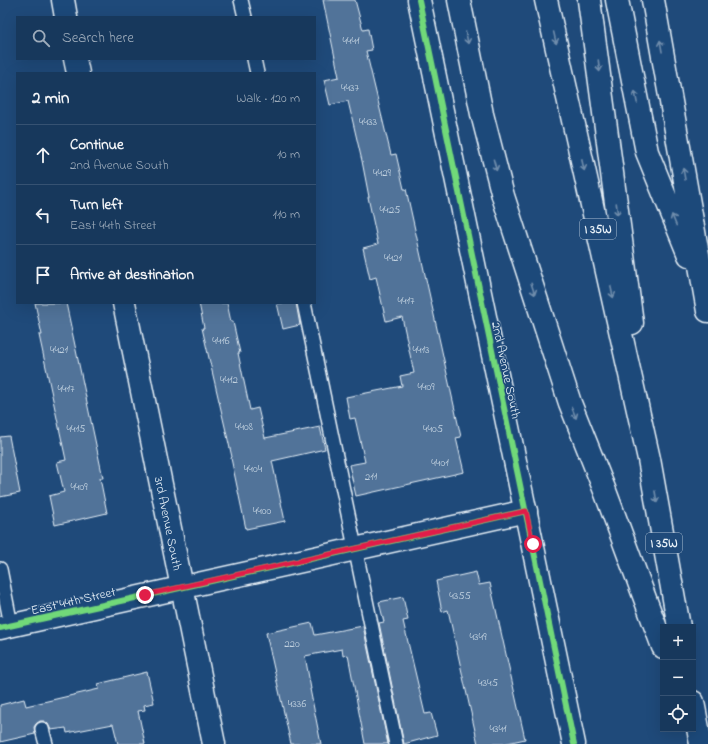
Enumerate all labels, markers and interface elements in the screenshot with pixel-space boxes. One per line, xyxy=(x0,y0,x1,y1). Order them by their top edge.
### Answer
search box xyxy=(16,16,316,60)
icon: search xyxy=(30,27,52,49)
text: Search here xyxy=(62,27,134,49)
one-way arrow xyxy=(463,31,471,44)
one-way arrow xyxy=(551,31,559,44)
house number: 4441 xyxy=(342,33,360,49)
one-way arrow xyxy=(657,40,665,53)
one-way arrow xyxy=(595,59,602,72)
house number: 4437 xyxy=(341,80,360,96)
text: 2 min xyxy=(32,86,69,111)
text: Walk · 120 m xyxy=(236,89,300,108)
one-way arrow xyxy=(632,90,640,103)
house number: 4433 xyxy=(359,114,378,130)
text: Continue xyxy=(70,134,124,156)
icon: ahead xyxy=(32,144,54,166)
text: 10 m xyxy=(277,145,300,164)
text: 2nd Avenue South xyxy=(70,156,169,175)
one-way arrow xyxy=(492,158,499,171)
one-way arrow xyxy=(580,158,588,171)
house number: 4429 xyxy=(373,165,392,181)
one-way arrow xyxy=(679,168,687,181)
text: Turn left xyxy=(70,194,123,216)
house number: 4425 xyxy=(380,202,400,218)
one-way arrow xyxy=(613,202,621,215)
icon: left xyxy=(32,204,54,226)
text: 110 m xyxy=(273,205,300,224)
one-way arrow xyxy=(670,215,678,227)
text: East 44th Street xyxy=(70,216,156,235)
road number: I 35W xyxy=(580,219,616,239)
house number: 4421 xyxy=(384,250,403,266)
icon: arrive xyxy=(32,264,54,286)
text: Arrive at destination xyxy=(70,264,194,286)
one-way arrow xyxy=(530,283,537,296)
one-way arrow xyxy=(608,285,616,298)
house number: 4417 xyxy=(397,293,415,309)
street label: 2nd Avenue South xyxy=(486,320,525,421)
house number: 4416 xyxy=(212,333,230,349)
house number: 4421 xyxy=(50,342,69,358)
house number: 4413 xyxy=(412,342,430,358)
house number: 4412 xyxy=(220,372,239,388)
house number: 4409 xyxy=(417,379,435,395)
house number: 4417 xyxy=(57,381,75,397)
one-way arrow xyxy=(570,406,578,418)
house number: 4408 xyxy=(235,419,253,435)
house number: 4415 xyxy=(67,421,85,437)
house number: 4405 xyxy=(423,421,443,437)
house number: 4401 xyxy=(431,455,449,471)
house number: 4404 xyxy=(244,461,263,477)
house number: 211 xyxy=(365,469,378,485)
street label: 3rd Avenue South xyxy=(149,475,186,572)
house number: 4409 xyxy=(70,479,88,495)
one-way arrow xyxy=(652,490,660,503)
house number: 4400 xyxy=(253,503,272,519)
road number: I 35W xyxy=(646,533,682,553)
route start xyxy=(524,535,542,553)
street label: East 44th Street xyxy=(29,582,118,620)
route end xyxy=(136,586,154,604)
house number: 4355 xyxy=(449,588,471,604)
map controls xyxy=(660,624,696,732)
button: + xyxy=(660,624,696,660)
house number: 4349 xyxy=(470,629,487,645)
house number: 220 xyxy=(284,636,300,652)
button: − xyxy=(660,660,696,696)
house number: 4345 xyxy=(478,675,498,691)
house number: 4336 xyxy=(288,696,306,712)
button: locate xyxy=(660,696,696,732)
house number: 4341 xyxy=(489,721,507,737)

